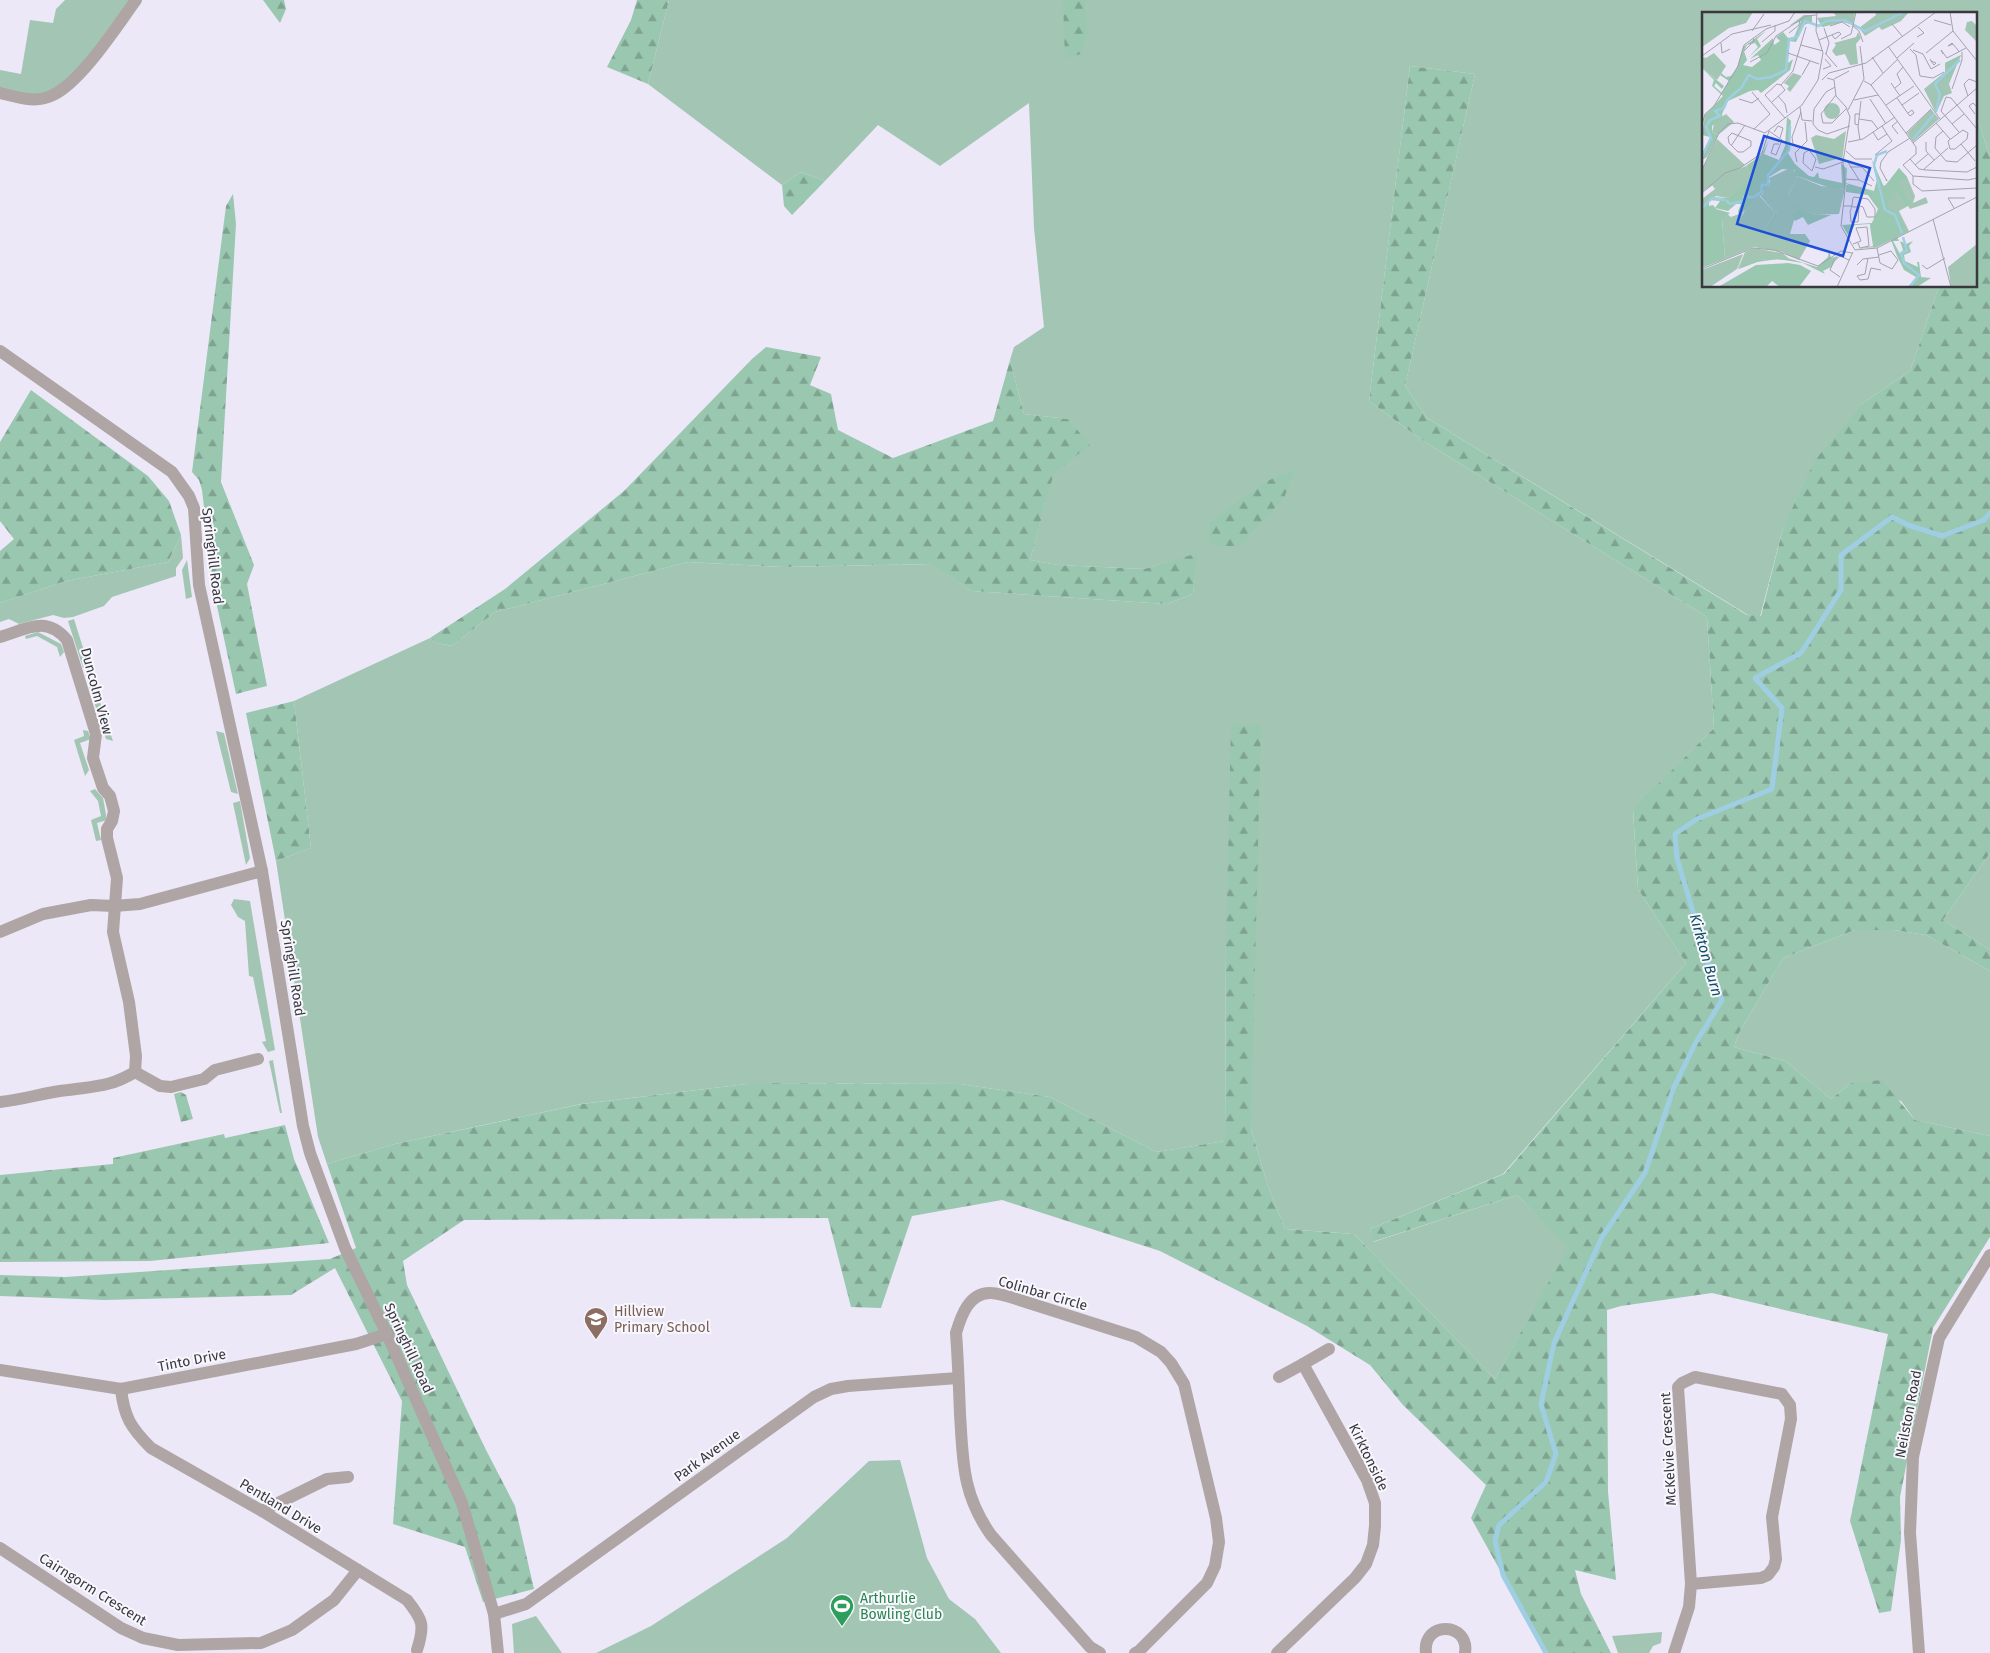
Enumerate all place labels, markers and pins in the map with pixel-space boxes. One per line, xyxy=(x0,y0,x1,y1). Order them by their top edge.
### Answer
place label: Hillview Primary School xyxy=(614,1303,710,1336)
school or university icon: Hillview Primary School xyxy=(583,1306,609,1340)
place label: Arthurlie Bowling Club xyxy=(860,1590,942,1623)
sports icon: Arthurlie Bowling Club xyxy=(829,1593,855,1627)

